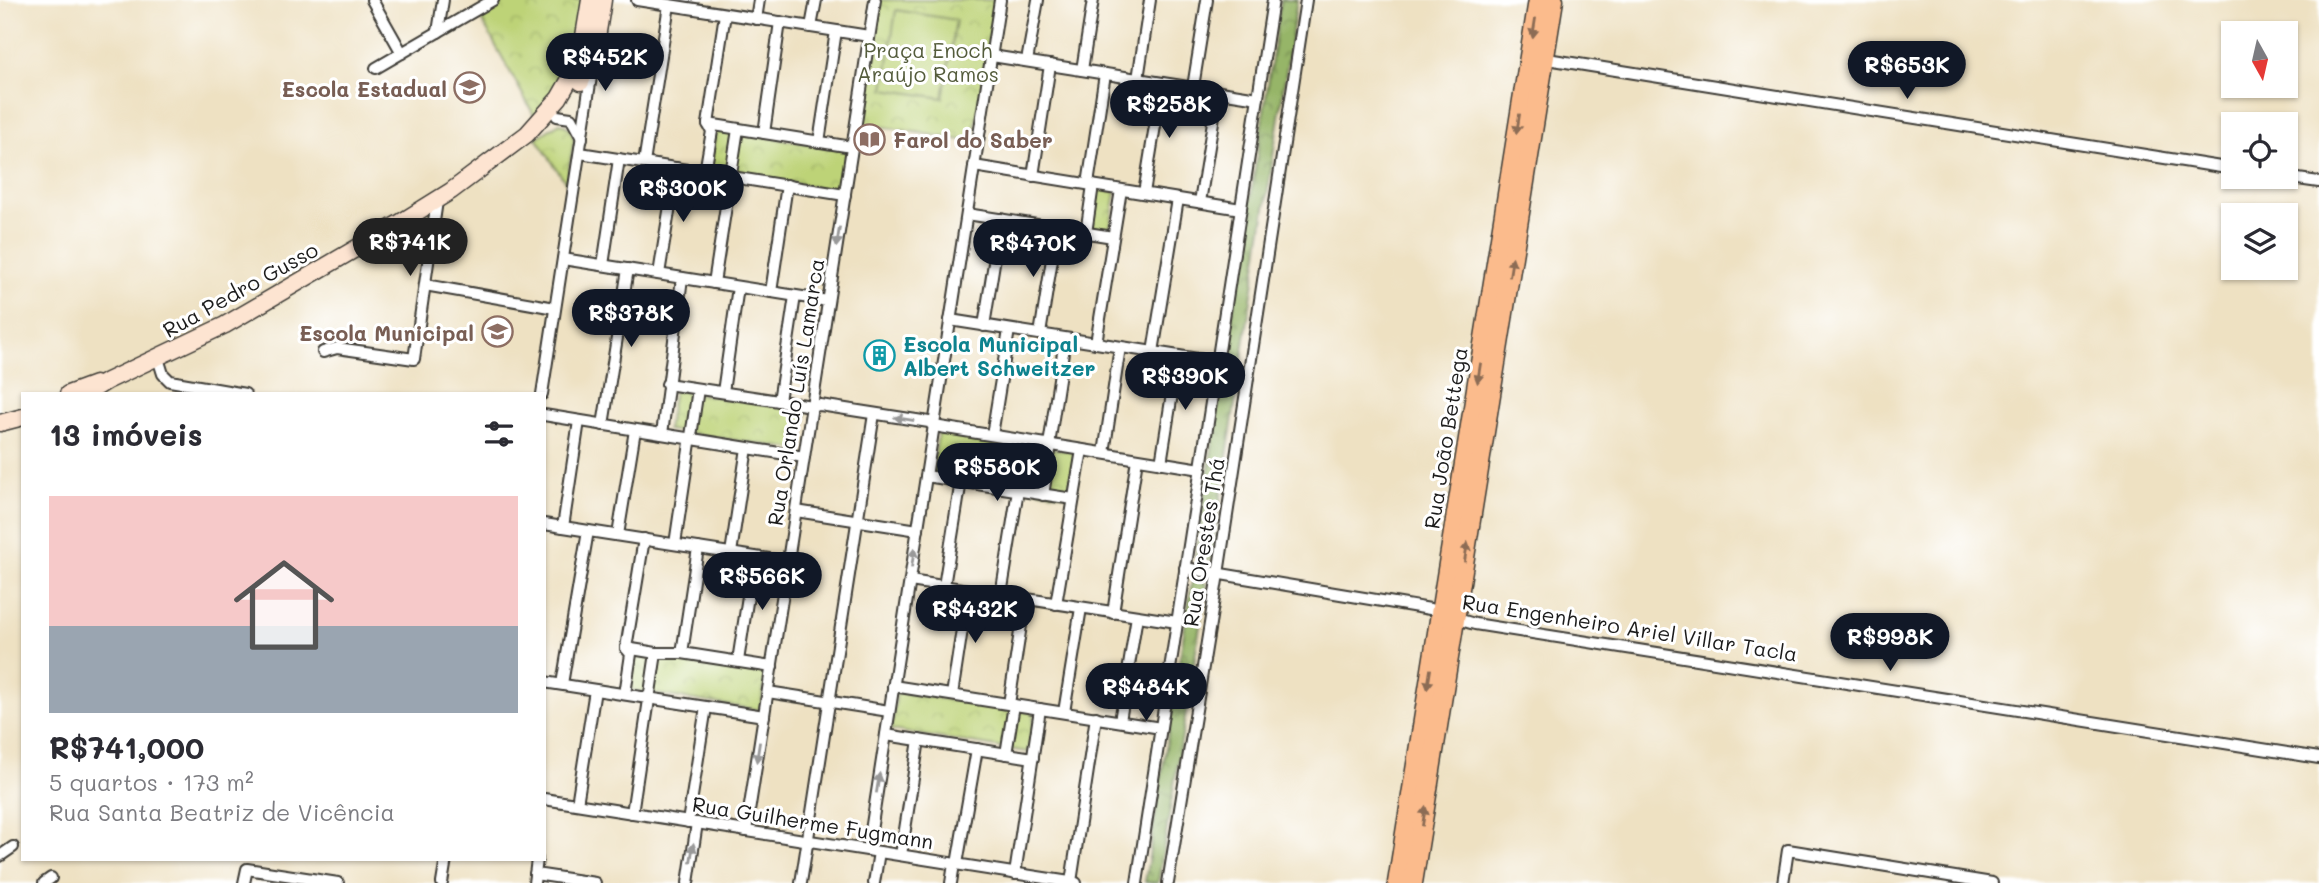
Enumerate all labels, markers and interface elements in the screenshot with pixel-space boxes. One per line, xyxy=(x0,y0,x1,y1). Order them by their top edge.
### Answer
one-way arrow xyxy=(1528,17,1539,39)
north arrow xyxy=(2221,21,2298,98)
map controls xyxy=(2221,21,2298,280)
pin: R$452K xyxy=(548,34,662,93)
park label: Praça Enoch Araújo Ramos xyxy=(857,36,999,87)
text: R$452K xyxy=(562,41,648,71)
pin: R$653K xyxy=(1850,42,1964,101)
text: R$653K xyxy=(1864,49,1950,79)
school or university icon: Escola Estadual xyxy=(453,71,487,105)
place label: Escola Estadual xyxy=(281,75,447,102)
pin: R$258K xyxy=(1112,80,1226,140)
text: R$258K xyxy=(1126,88,1212,118)
button: locate xyxy=(2221,112,2298,189)
one-way arrow xyxy=(1513,113,1524,135)
library icon: Farol do Saber xyxy=(853,122,887,156)
place label: Farol do Saber xyxy=(893,126,1053,153)
pin: R$300K xyxy=(626,164,740,224)
text: R$300K xyxy=(639,172,727,202)
button: layers xyxy=(2221,203,2298,280)
pin: R$741K xyxy=(353,218,467,278)
pin: R$470K xyxy=(976,219,1090,279)
text: R$741K xyxy=(369,226,451,256)
one-way arrow xyxy=(832,226,843,248)
text: R$470K xyxy=(989,227,1077,257)
street label: Rua Pedro Gusso xyxy=(158,235,322,343)
street label: Rua Orlando Luís Lamarca xyxy=(761,256,829,528)
one-way arrow xyxy=(1506,256,1517,278)
pin: R$378K xyxy=(574,290,688,349)
text: R$378K xyxy=(588,297,674,327)
school or university icon: Escola Municipal xyxy=(480,315,514,349)
place label: Escola Municipal xyxy=(299,319,474,346)
place label: Escola Municipal Albert Schweitzer xyxy=(903,330,1095,381)
building icon: Escola Municipal Albert Schweitzer xyxy=(863,338,897,372)
street label: Rua João Bettega xyxy=(1417,345,1473,531)
pin: R$390K xyxy=(1128,352,1242,412)
text: R$390K xyxy=(1141,360,1229,390)
one-way arrow xyxy=(1473,362,1484,384)
one-way arrow xyxy=(893,413,915,424)
text: 13 imóveis xyxy=(49,414,203,454)
icon: filters xyxy=(480,415,518,453)
pin: R$580K xyxy=(940,444,1054,503)
text: R$580K xyxy=(953,451,1041,481)
street label: Rua Orestes Thá xyxy=(1176,455,1230,629)
one-way arrow xyxy=(1461,541,1472,563)
icon: home xyxy=(221,542,347,668)
one-way arrow xyxy=(908,547,919,569)
pin: R$566K xyxy=(705,552,819,612)
text: R$566K xyxy=(719,560,805,590)
pin: R$432K xyxy=(918,586,1032,645)
street label: Rua Engenheiro Ariel Villar Tacla xyxy=(1460,587,1800,667)
text: R$432K xyxy=(932,593,1018,623)
pin: R$998K xyxy=(1833,614,1947,673)
text: R$998K xyxy=(1846,621,1934,651)
pin: R$484K xyxy=(1089,664,1203,723)
one-way arrow xyxy=(1423,668,1434,690)
text: R$484K xyxy=(1102,671,1190,701)
text: R$741,000 xyxy=(49,727,204,767)
one-way arrow xyxy=(753,741,764,763)
text: 5 quartos · 173 m² xyxy=(49,767,254,797)
one-way arrow xyxy=(873,772,884,794)
street label: Rua Guilherme Fugmann xyxy=(690,790,936,854)
text: Rua Santa Beatriz de Vicência xyxy=(49,797,395,827)
one-way arrow xyxy=(1419,805,1430,827)
one-way arrow xyxy=(687,842,698,864)

